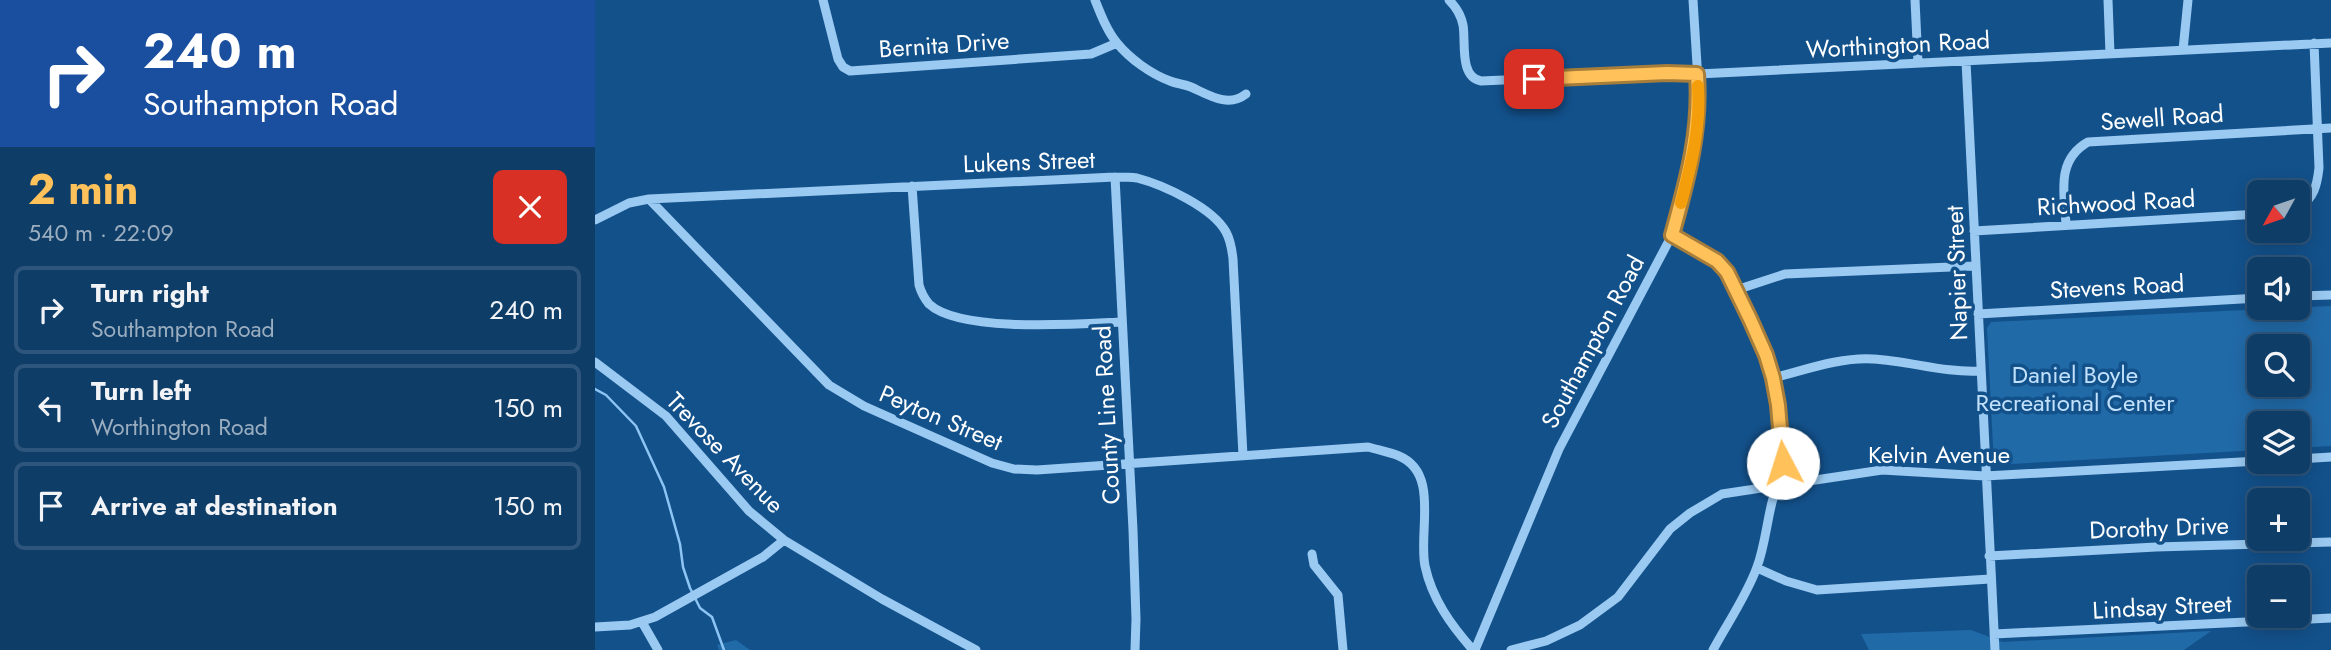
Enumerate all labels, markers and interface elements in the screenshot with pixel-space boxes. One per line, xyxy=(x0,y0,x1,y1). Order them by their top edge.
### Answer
text: 240 m xyxy=(143,16,297,86)
street label: Bernita Drive xyxy=(878,22,1010,67)
street label: Worthington Road xyxy=(1805,22,1991,67)
icon: right xyxy=(28,28,119,119)
pin xyxy=(1504,49,1564,109)
icon: arrive xyxy=(1515,60,1553,98)
text: Southampton Road xyxy=(143,81,398,127)
street label: Sewell Road xyxy=(2099,96,2225,139)
street label: Lukens Street xyxy=(962,142,1096,181)
text: 2 min xyxy=(28,159,138,220)
button: close xyxy=(493,170,567,244)
north arrow xyxy=(2247,180,2310,243)
map controls xyxy=(2247,180,2310,628)
street label: Richwood Road xyxy=(2036,181,2196,224)
street label: Napier Street xyxy=(1937,205,1976,341)
text: 540 m · 22:09 xyxy=(28,216,174,250)
street label: Southampton Road xyxy=(1532,249,1653,435)
button: sound xyxy=(2247,257,2310,320)
street label: Stevens Road xyxy=(2049,265,2185,308)
text: Turn right xyxy=(91,274,209,312)
icon: right xyxy=(32,291,70,329)
text: 240 m xyxy=(489,291,563,329)
text: Southampton Road xyxy=(91,312,275,346)
street label: County Line Road xyxy=(1084,325,1129,505)
button: search xyxy=(2247,334,2310,397)
park label: Daniel Boyle Recreational Center xyxy=(1976,357,2175,420)
text: Turn left xyxy=(91,372,191,410)
street label: Peyton Street xyxy=(874,376,1009,459)
street label: Trevose Avenue xyxy=(658,384,792,521)
icon: left xyxy=(32,389,70,427)
text: 150 m xyxy=(493,389,563,427)
text: Worthington Road xyxy=(91,410,268,444)
button: layers xyxy=(2247,411,2310,474)
position arrow xyxy=(1746,426,1820,500)
street label: Kelvin Avenue xyxy=(1868,437,2010,472)
icon: arrive xyxy=(32,487,70,525)
text: Arrive at destination xyxy=(91,487,338,525)
text: 150 m xyxy=(493,487,563,525)
button: + xyxy=(2247,488,2310,551)
street label: Dorothy Drive xyxy=(2089,508,2229,547)
button: − xyxy=(2247,565,2310,628)
street label: Lindsay Street xyxy=(2091,585,2233,628)

